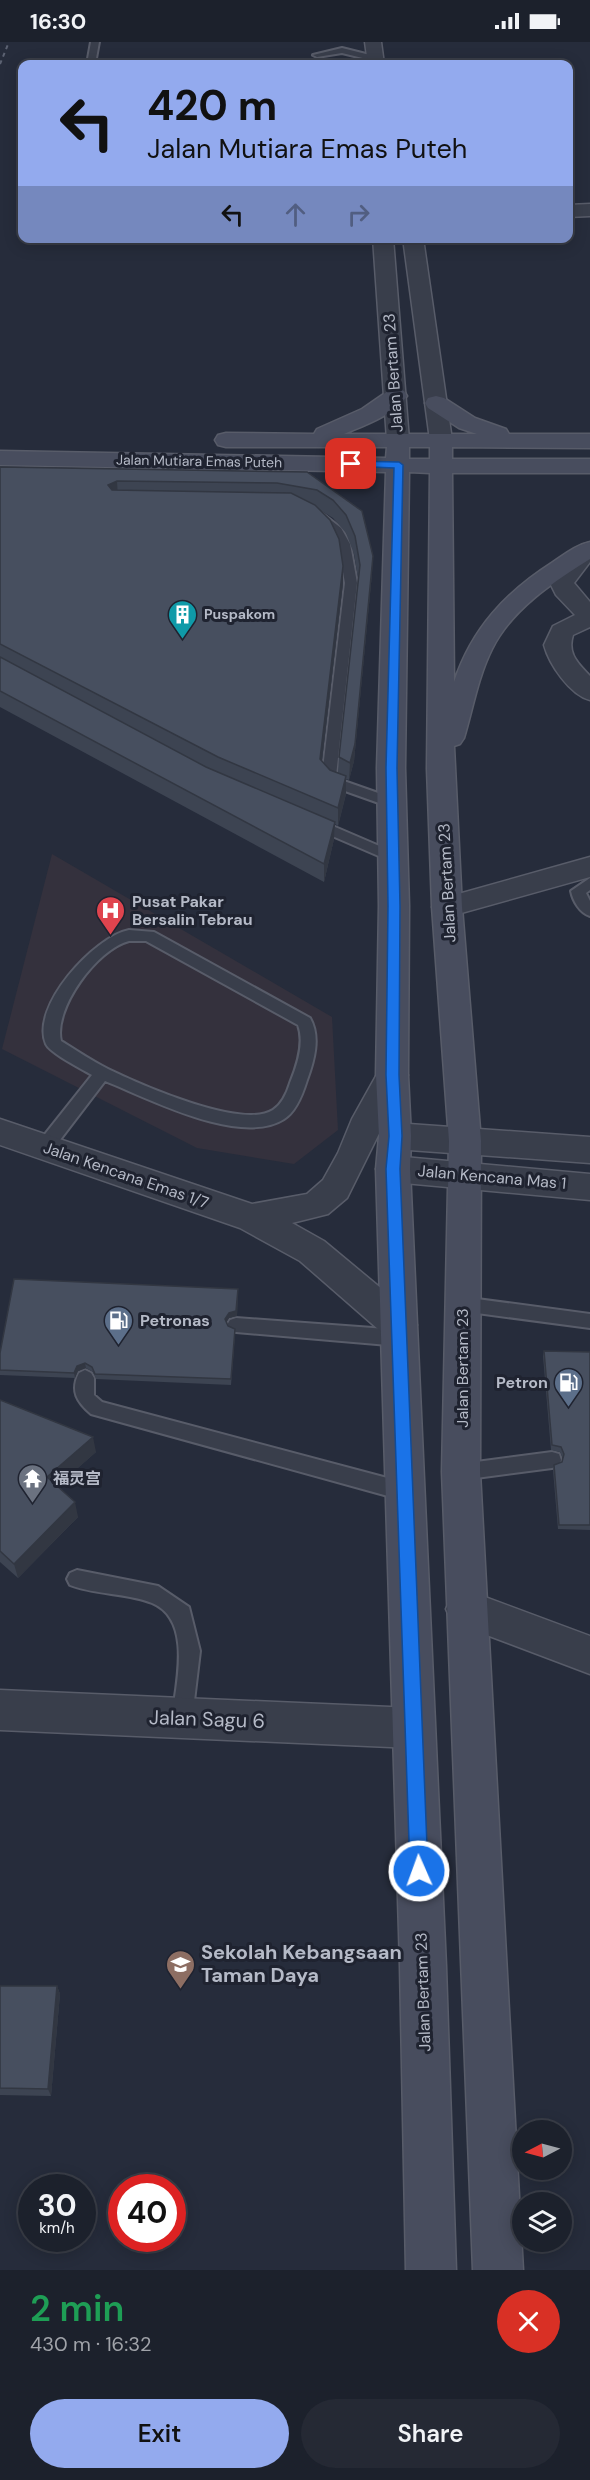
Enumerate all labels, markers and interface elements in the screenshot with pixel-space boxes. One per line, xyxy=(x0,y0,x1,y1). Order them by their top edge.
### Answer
text: 16:30 xyxy=(30,7,86,36)
text: 420 m xyxy=(147,78,277,133)
icon: left xyxy=(48,84,126,162)
text: Jalan Mutiara Emas Puteh xyxy=(147,131,467,166)
icon: left xyxy=(216,198,249,231)
icon: ahead xyxy=(279,198,312,231)
icon: right xyxy=(342,198,375,231)
street label: Jalan Bertam 23 xyxy=(378,313,408,433)
pin xyxy=(325,438,376,489)
icon: arrive xyxy=(334,447,367,480)
street label: Jalan Mutiara Emas Puteh xyxy=(116,451,282,471)
building icon: Puspakom xyxy=(167,598,199,640)
place label: Puspakom xyxy=(204,605,275,623)
street label: Jalan Bertam 23 xyxy=(433,823,461,943)
place label: Pusat Pakar Bersalin Tebrau xyxy=(132,891,253,930)
hospital icon: Pusat Pakar Bersalin Tebrau xyxy=(95,894,127,936)
street label: Jalan Kencana Emas 1/7 xyxy=(40,1137,212,1213)
street label: Jalan Kencana Mas 1 xyxy=(417,1160,567,1194)
fuel station icon: Petronas xyxy=(103,1304,135,1346)
street label: Jalan Bertam 23 xyxy=(452,1308,473,1428)
place label: Petronas xyxy=(140,1310,210,1331)
fuel station icon: Petron xyxy=(553,1366,585,1408)
place label: Petron xyxy=(496,1372,548,1393)
temple icon: 福灵宫 xyxy=(16,1462,48,1504)
place label: 福灵宫 xyxy=(53,1468,101,1489)
street label: Jalan Sagu 6 xyxy=(149,1704,265,1734)
position arrow xyxy=(387,1839,451,1903)
street label: Jalan Bertam 23 xyxy=(410,1932,436,2052)
place label: Sekolah Kebangsaan Taman Daya xyxy=(201,1939,402,1988)
school or university icon: Sekolah Kebangsaan Taman Daya xyxy=(164,1948,196,1990)
north arrow xyxy=(512,2120,572,2180)
map controls xyxy=(512,2120,572,2252)
speed limit sign: 40 xyxy=(108,2174,186,2252)
text: 30 xyxy=(37,2186,77,2225)
button: layers xyxy=(512,2192,572,2252)
text: km/h xyxy=(39,2218,75,2238)
text: 2 min xyxy=(30,2285,124,2332)
button: close xyxy=(497,2290,560,2353)
text: 430 m · 16:32 xyxy=(30,2331,152,2357)
button: Exit xyxy=(30,2399,289,2468)
button: Share xyxy=(301,2399,560,2468)

